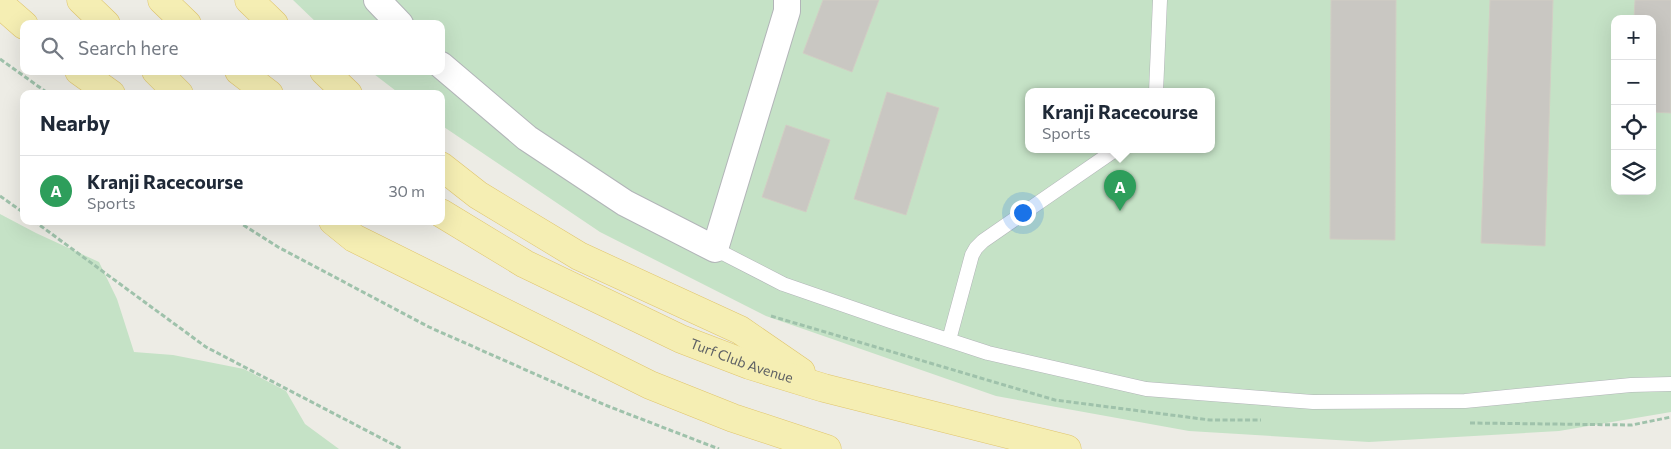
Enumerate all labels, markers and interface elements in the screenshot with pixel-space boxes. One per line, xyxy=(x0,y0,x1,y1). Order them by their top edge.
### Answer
map controls xyxy=(1611,15,1656,195)
button: + xyxy=(1611,15,1656,60)
search box xyxy=(20,20,445,75)
icon: search xyxy=(38,34,66,62)
text: Search here xyxy=(78,36,178,59)
button: − xyxy=(1611,60,1656,105)
popup xyxy=(1025,88,1215,153)
text: Kranji Racecourse xyxy=(1042,100,1198,123)
button: locate xyxy=(1611,105,1656,150)
text: Nearby xyxy=(40,110,110,135)
text: Sports xyxy=(1042,123,1091,142)
button: layers xyxy=(1611,150,1656,195)
text: Kranji Racecourse xyxy=(87,170,243,193)
pin: A xyxy=(1104,170,1136,211)
text: A xyxy=(50,181,62,200)
text: 30 m xyxy=(388,181,425,200)
text: Sports xyxy=(87,193,136,212)
your location xyxy=(1010,200,1036,226)
street label: Turf Club Avenue xyxy=(688,334,796,386)

